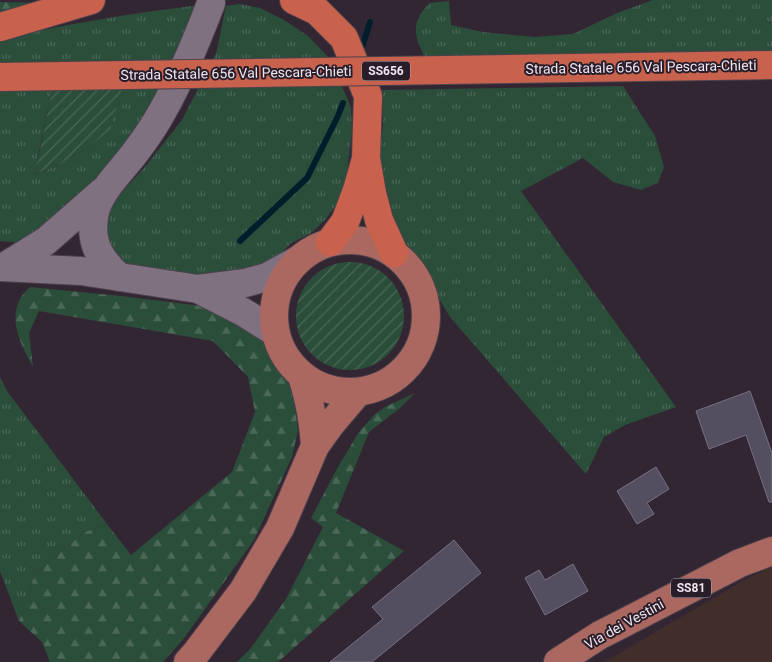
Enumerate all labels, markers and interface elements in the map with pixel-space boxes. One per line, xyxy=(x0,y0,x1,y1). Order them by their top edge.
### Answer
street label: Strada Statale 656 Val Pescara-Chieti xyxy=(525,57,757,77)
road number: SS656 xyxy=(362,61,410,80)
street label: Strada Statale 656 Val Pescara-Chieti xyxy=(120,63,352,83)
road number: SS81 xyxy=(671,578,711,598)
street label: Via dei Vestini xyxy=(582,596,666,652)

